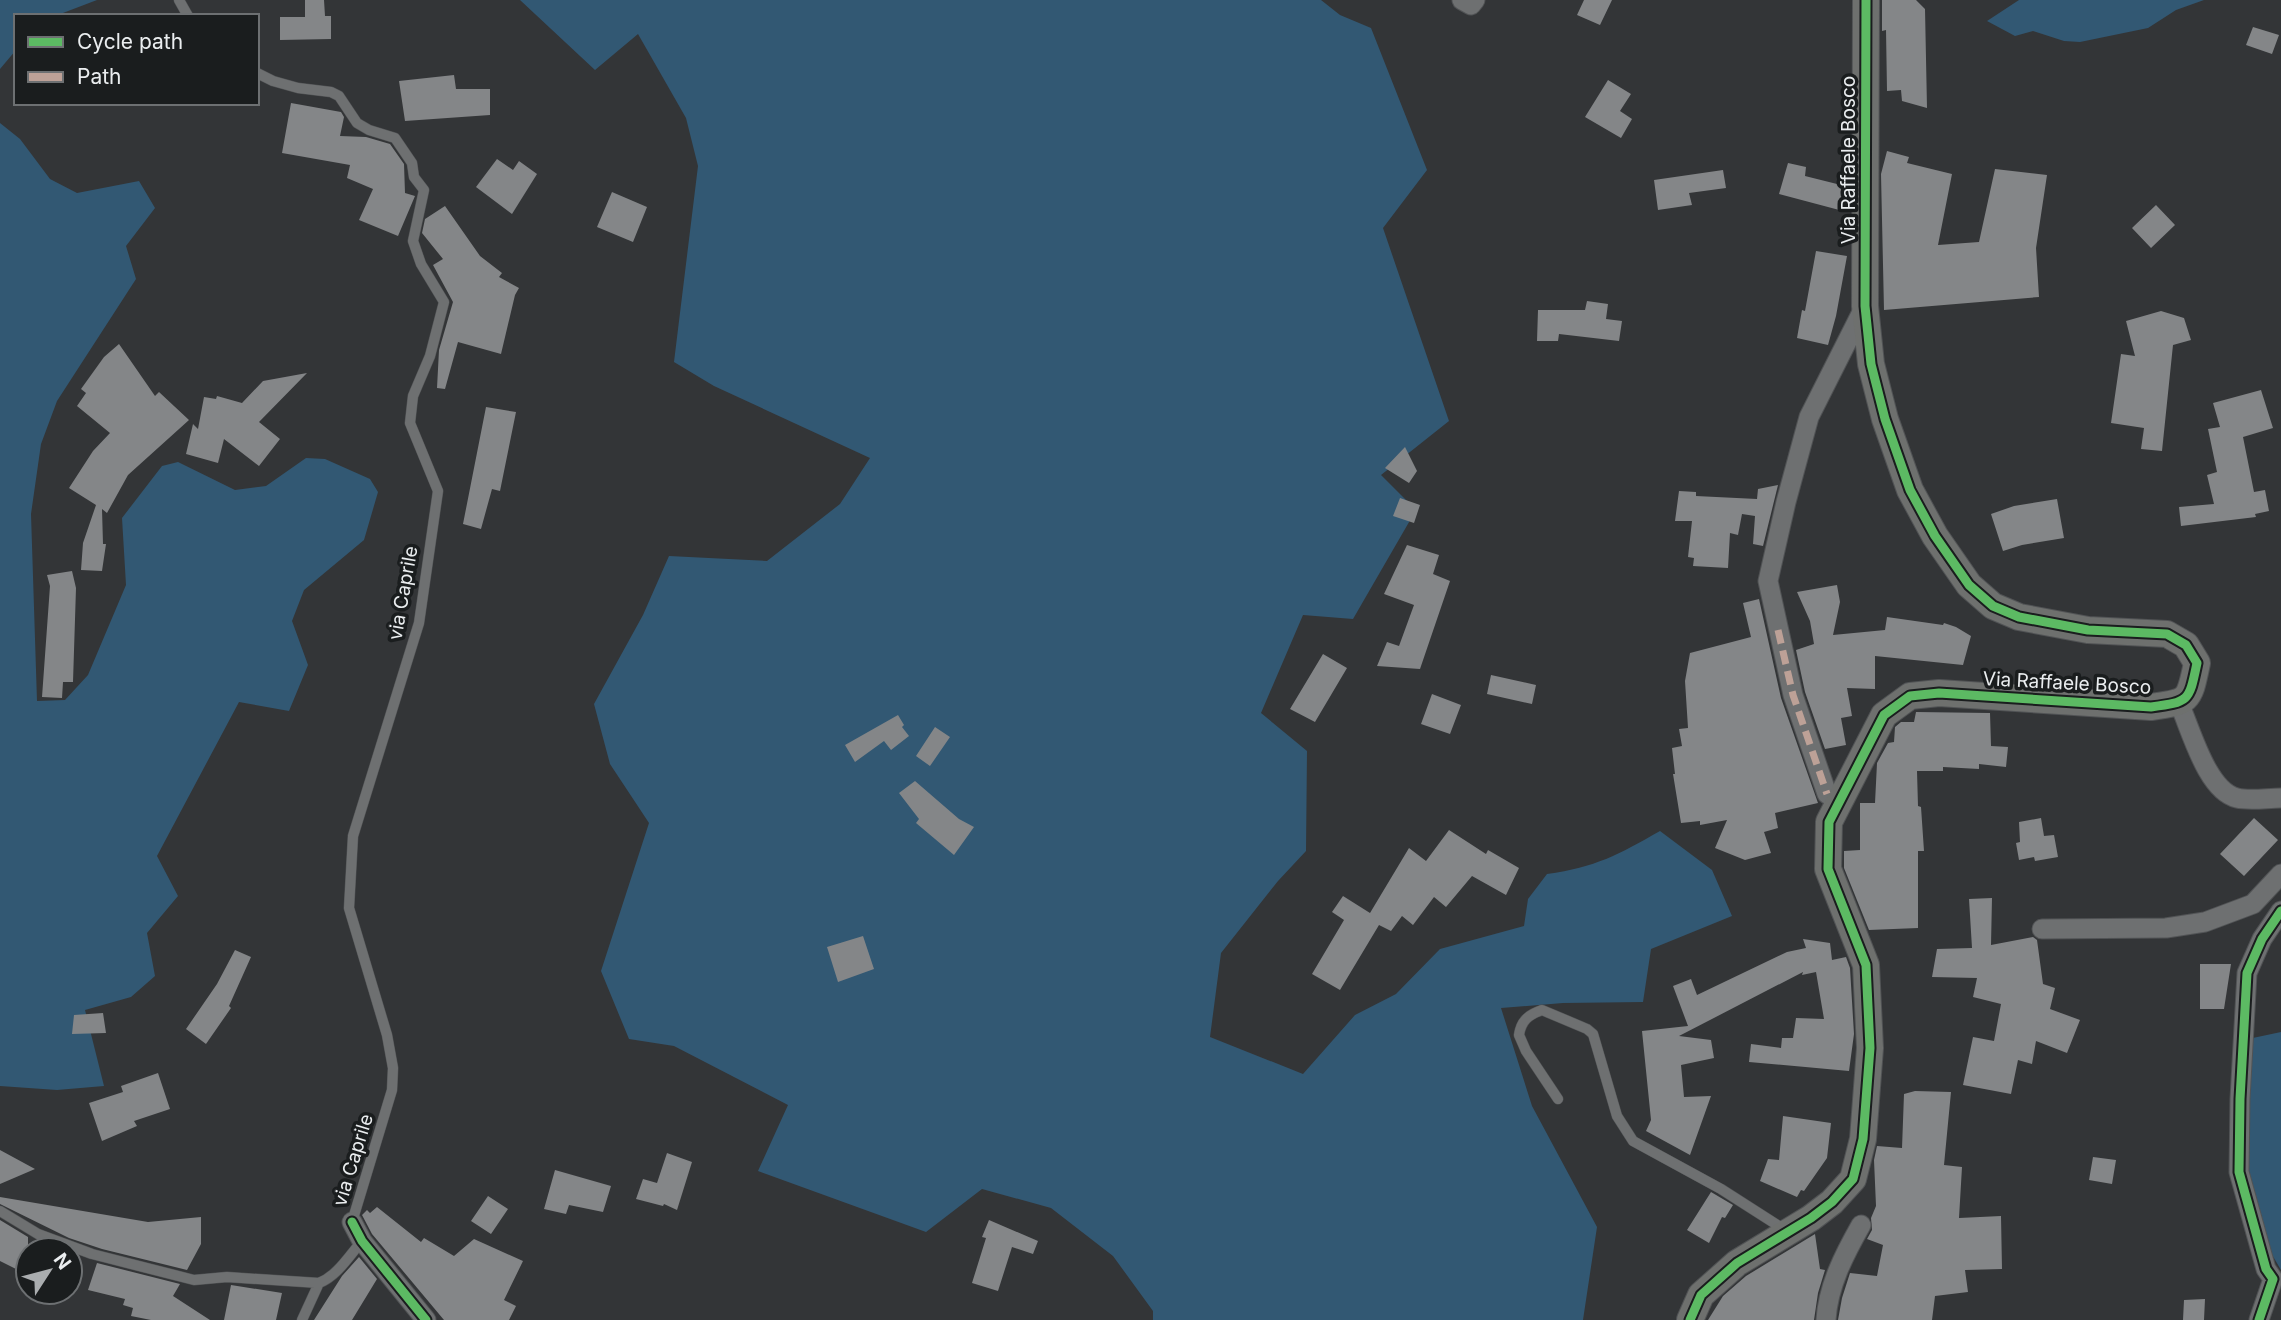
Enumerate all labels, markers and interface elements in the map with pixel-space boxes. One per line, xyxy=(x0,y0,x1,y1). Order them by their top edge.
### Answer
legend xyxy=(14,14,259,105)
text: Cycle path xyxy=(77,29,183,54)
text: Path xyxy=(77,64,122,89)
street label: Via Raffaele Bosco xyxy=(1837,76,1860,244)
street label: via Caprile xyxy=(383,544,423,642)
street label: Via Raffaele Bosco xyxy=(1982,667,2152,699)
street label: via Caprile xyxy=(328,1111,378,1209)
north arrow xyxy=(14,1236,84,1306)
text: N xyxy=(49,1249,76,1274)

